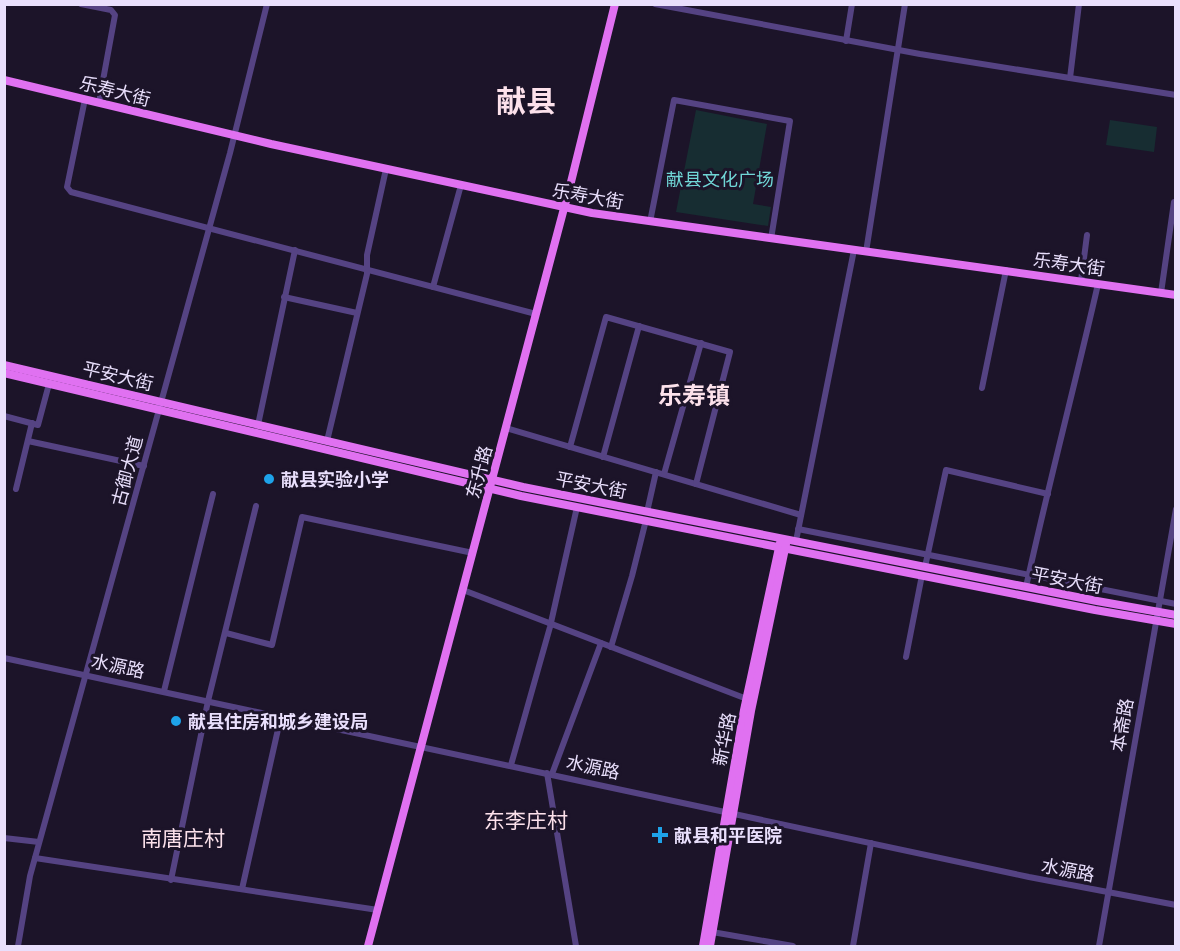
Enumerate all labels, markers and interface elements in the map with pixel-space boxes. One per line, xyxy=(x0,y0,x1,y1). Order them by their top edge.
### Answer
street label: 乐寿大街 xyxy=(78,72,152,110)
district label: 献县 xyxy=(496,84,556,119)
park label: 献县文化广场 xyxy=(666,169,774,190)
street label: 乐寿大街 xyxy=(551,179,625,213)
street label: 乐寿大街 xyxy=(1032,249,1106,279)
street label: 平安大街 xyxy=(81,358,155,394)
district label: 乐寿镇 xyxy=(658,382,730,410)
street label: 古御大道 xyxy=(108,434,146,508)
street label: 东升路 xyxy=(462,443,496,501)
street label: 平安大街 xyxy=(554,468,628,502)
place label: 献县实验小学 xyxy=(281,469,389,490)
marker: 献县实验小学 xyxy=(262,472,276,486)
street label: 平安大街 xyxy=(1030,563,1104,597)
street label: 水源路 xyxy=(89,650,147,682)
street label: 本斋路 xyxy=(1107,697,1137,753)
street label: 新华路 xyxy=(709,710,739,768)
place label: 献县住房和城乡建设局 xyxy=(188,711,368,732)
marker: 献县住房和城乡建设局 xyxy=(169,714,183,728)
street label: 水源路 xyxy=(564,751,622,783)
district label: 东李庄村 xyxy=(484,809,568,833)
place label: 献县和平医院 xyxy=(674,825,782,846)
marker: 献县和平医院 xyxy=(651,826,669,844)
district label: 南唐庄村 xyxy=(141,827,225,851)
street label: 水源路 xyxy=(1039,855,1097,885)

